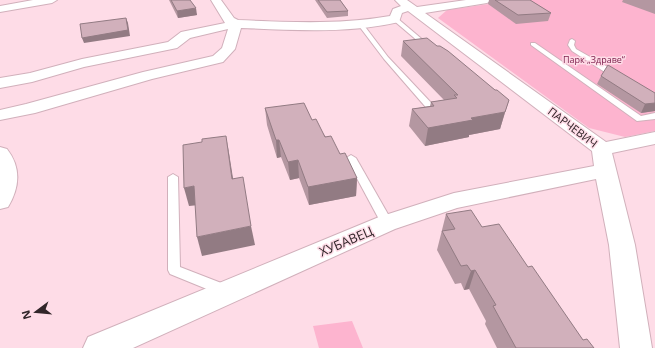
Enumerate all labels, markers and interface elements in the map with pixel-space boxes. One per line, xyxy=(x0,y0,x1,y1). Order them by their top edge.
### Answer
park label: Парк „Здраве“ xyxy=(563,53,626,66)
street label: ПАРЧЕВИЧ xyxy=(545,103,601,151)
street label: ХУБАВЕЦ xyxy=(316,221,376,260)
north arrow xyxy=(16,292,56,332)
text: N xyxy=(17,309,34,321)

